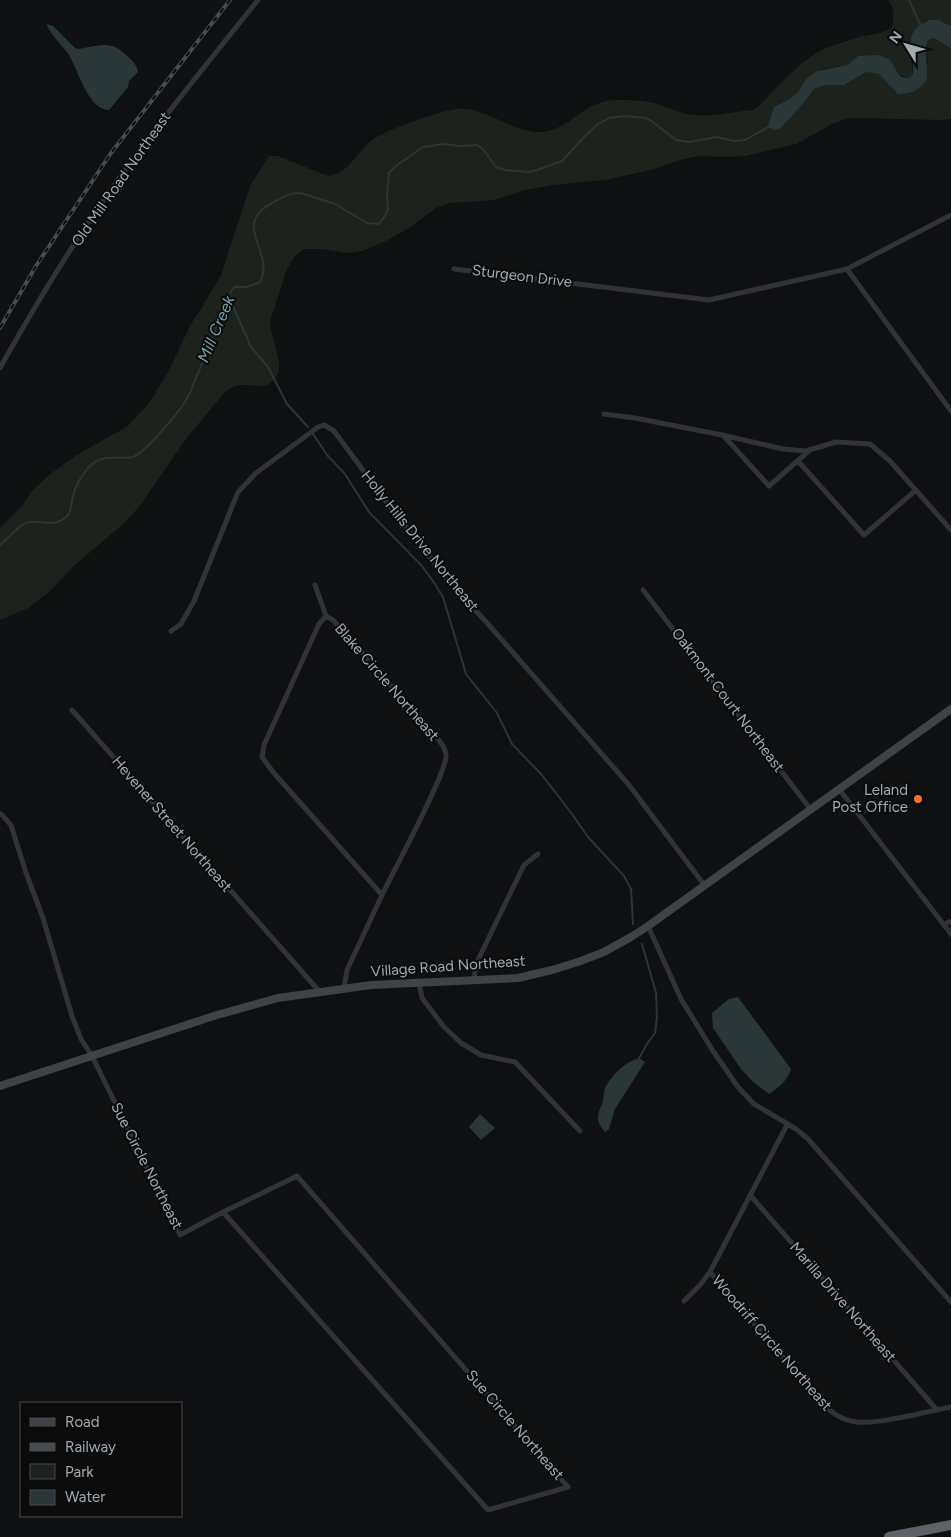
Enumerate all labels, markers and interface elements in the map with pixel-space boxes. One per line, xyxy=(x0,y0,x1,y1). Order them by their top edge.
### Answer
north arrow xyxy=(881,20,931,70)
text: N xyxy=(886,28,906,47)
street label: Old Mill Road Northeast xyxy=(68,108,174,250)
street label: Sturgeon Drive xyxy=(471,261,573,291)
water label: Mill Creek xyxy=(193,292,239,365)
street label: Holly Hills Drive Northeast xyxy=(357,467,483,616)
street label: Blake Circle Northeast xyxy=(331,620,443,745)
street label: Oakmont Court Northeast xyxy=(668,624,788,776)
street label: Hevener Street Northeast xyxy=(108,752,236,896)
place label: Leland Post Office xyxy=(832,781,908,816)
marker: Leland Post Office xyxy=(912,793,924,805)
street label: Village Road Northeast xyxy=(370,952,526,980)
street label: Sue Circle Northeast xyxy=(107,1100,187,1233)
street label: Marilla Drive Northeast xyxy=(786,1238,900,1366)
street label: Woodriff Circle Northeast xyxy=(708,1271,836,1415)
street label: Sue Circle Northeast xyxy=(462,1366,568,1484)
legend xyxy=(20,1402,182,1517)
text: Road xyxy=(65,1413,100,1431)
text: Railway xyxy=(65,1438,116,1456)
text: Park xyxy=(65,1463,94,1481)
text: Water xyxy=(65,1488,105,1506)

